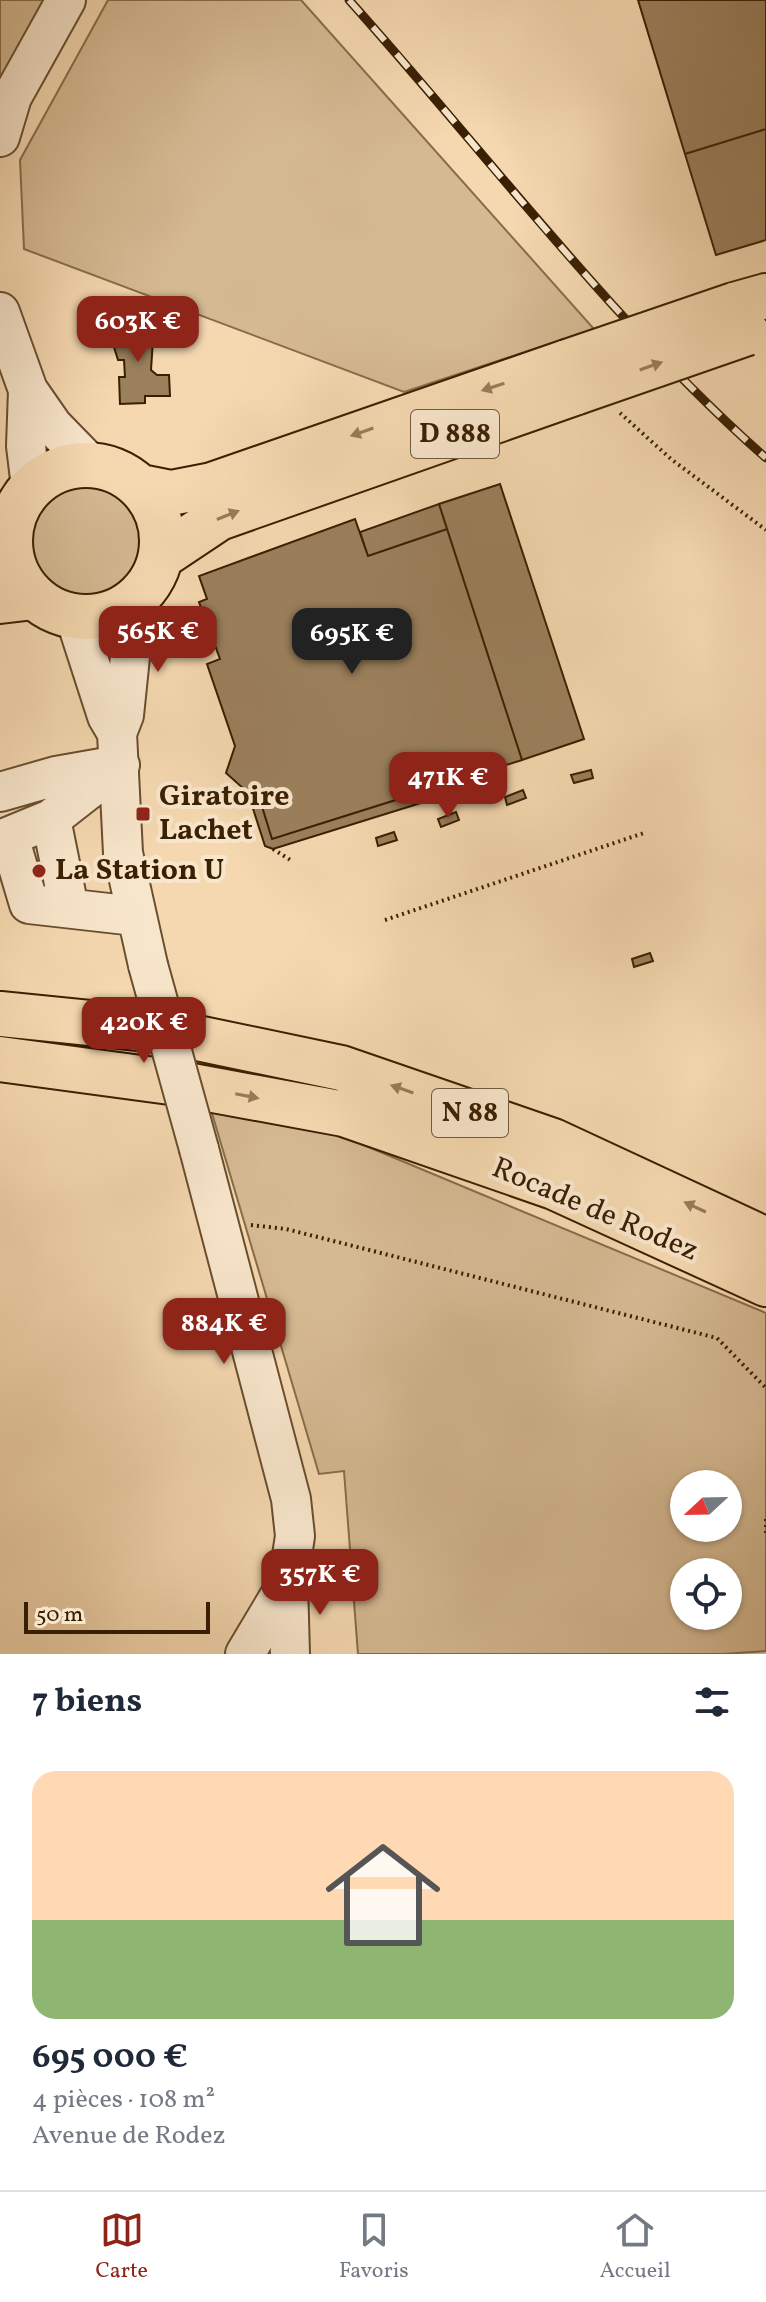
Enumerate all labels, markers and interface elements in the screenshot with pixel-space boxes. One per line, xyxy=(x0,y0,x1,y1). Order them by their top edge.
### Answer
pin: 603K € xyxy=(73,296,203,364)
text: 603K € xyxy=(95,304,181,340)
one-way arrow xyxy=(639,360,663,372)
one-way arrow xyxy=(480,381,504,393)
road number: D 888 xyxy=(411,410,499,458)
one-way arrow xyxy=(350,426,374,439)
one-way arrow xyxy=(216,509,240,522)
pin: 565K € xyxy=(93,606,223,674)
pin: 695K € xyxy=(287,608,417,676)
text: 565K € xyxy=(117,614,199,650)
text: 695K € xyxy=(310,616,394,652)
pin: 471K € xyxy=(383,752,513,820)
text: 471K € xyxy=(407,760,489,796)
place label: Giratoire Lachet xyxy=(159,776,290,852)
marker: Giratoire Lachet xyxy=(134,805,152,823)
place label: La Station U xyxy=(55,850,224,892)
marker: La Station U xyxy=(30,862,48,880)
pin: 420K € xyxy=(79,997,209,1065)
text: 420K € xyxy=(100,1005,188,1041)
one-way arrow xyxy=(390,1083,414,1095)
road number: N 88 xyxy=(432,1089,508,1137)
one-way arrow xyxy=(235,1091,260,1103)
street label: Rocade de Rodez xyxy=(485,1148,705,1272)
one-way arrow xyxy=(684,1200,707,1214)
pin: 884K € xyxy=(159,1298,289,1366)
text: 884K € xyxy=(181,1306,267,1342)
north arrow xyxy=(670,1470,742,1542)
map controls xyxy=(670,1470,742,1630)
pin: 357K € xyxy=(255,1549,385,1617)
text: 357K € xyxy=(279,1557,361,1593)
button: locate xyxy=(670,1558,742,1630)
scale bar xyxy=(24,1598,210,1634)
text: 50 m xyxy=(36,1600,83,1631)
text: 7 biens xyxy=(32,1679,142,1726)
icon: filters xyxy=(690,1680,734,1724)
icon: home xyxy=(311,1823,455,1967)
text: 695 000 € xyxy=(32,2035,188,2082)
text: 4 pièces · 108 m² xyxy=(32,2082,215,2118)
text: Avenue de Rodez xyxy=(32,2118,226,2154)
tab: Carte xyxy=(95,2208,148,2287)
tab: Favoris xyxy=(339,2208,409,2287)
tab: Accueil xyxy=(600,2208,671,2287)

